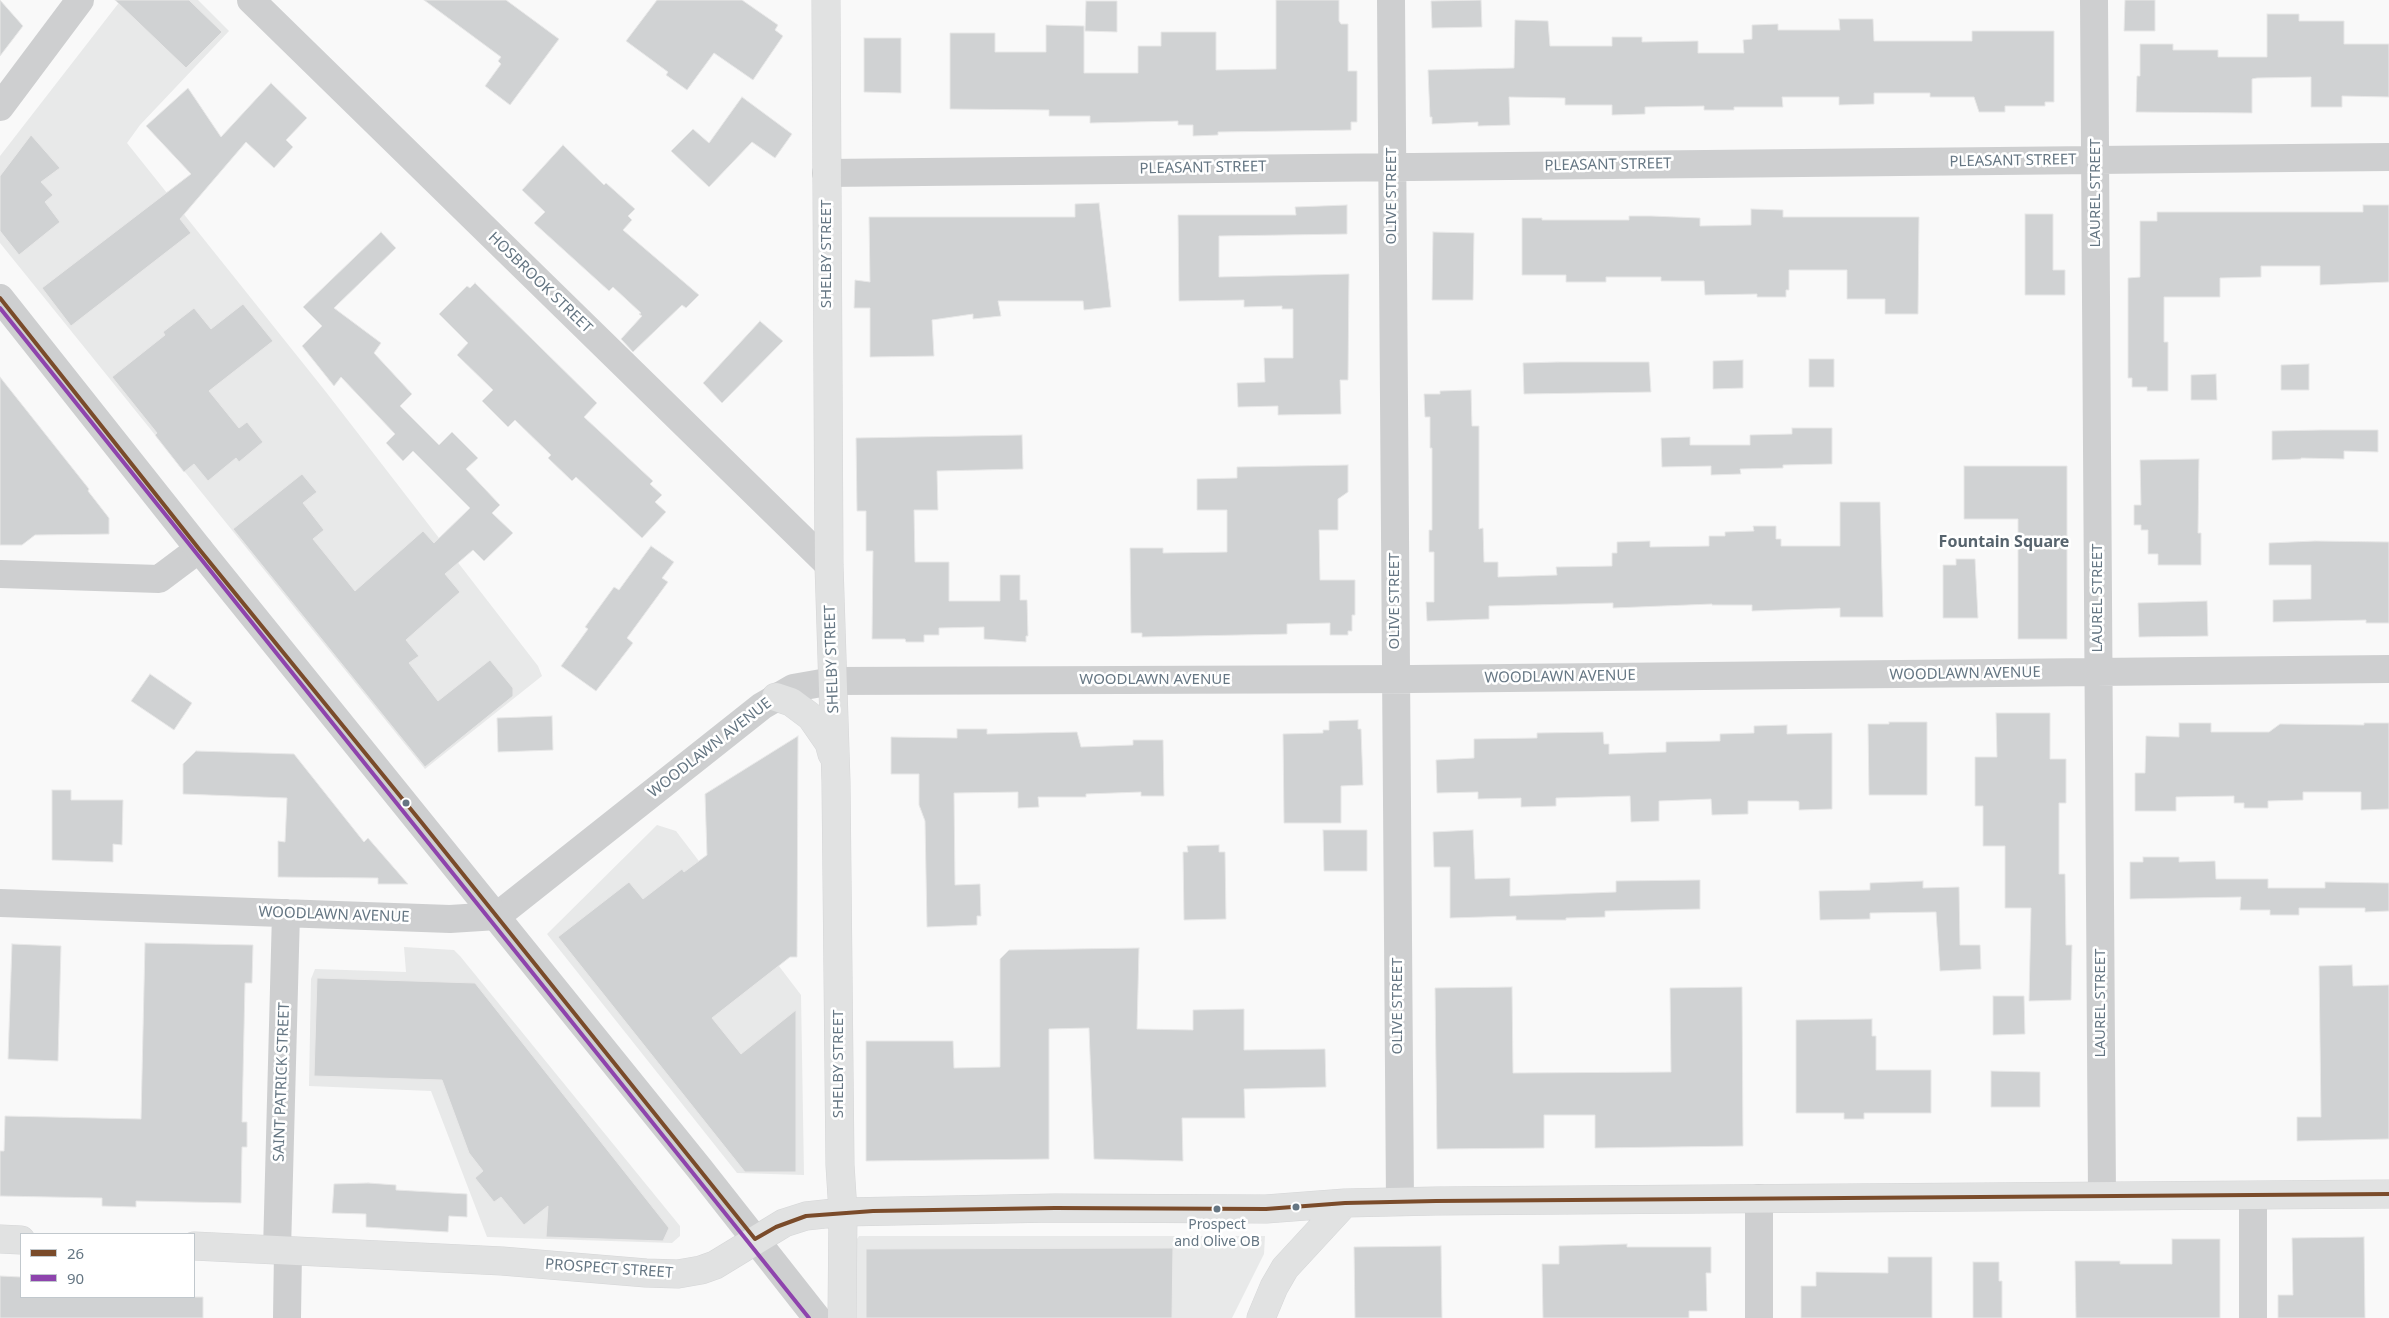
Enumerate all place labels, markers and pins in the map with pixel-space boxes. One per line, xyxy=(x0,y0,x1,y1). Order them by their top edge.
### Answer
unlabelled marker xyxy=(401,798,411,808)
unlabelled marker xyxy=(1291,1202,1301,1212)
marker: Prospect and Olive OB xyxy=(1212,1204,1222,1214)
place label: Prospect and Olive OB xyxy=(1174,1217,1260,1250)

